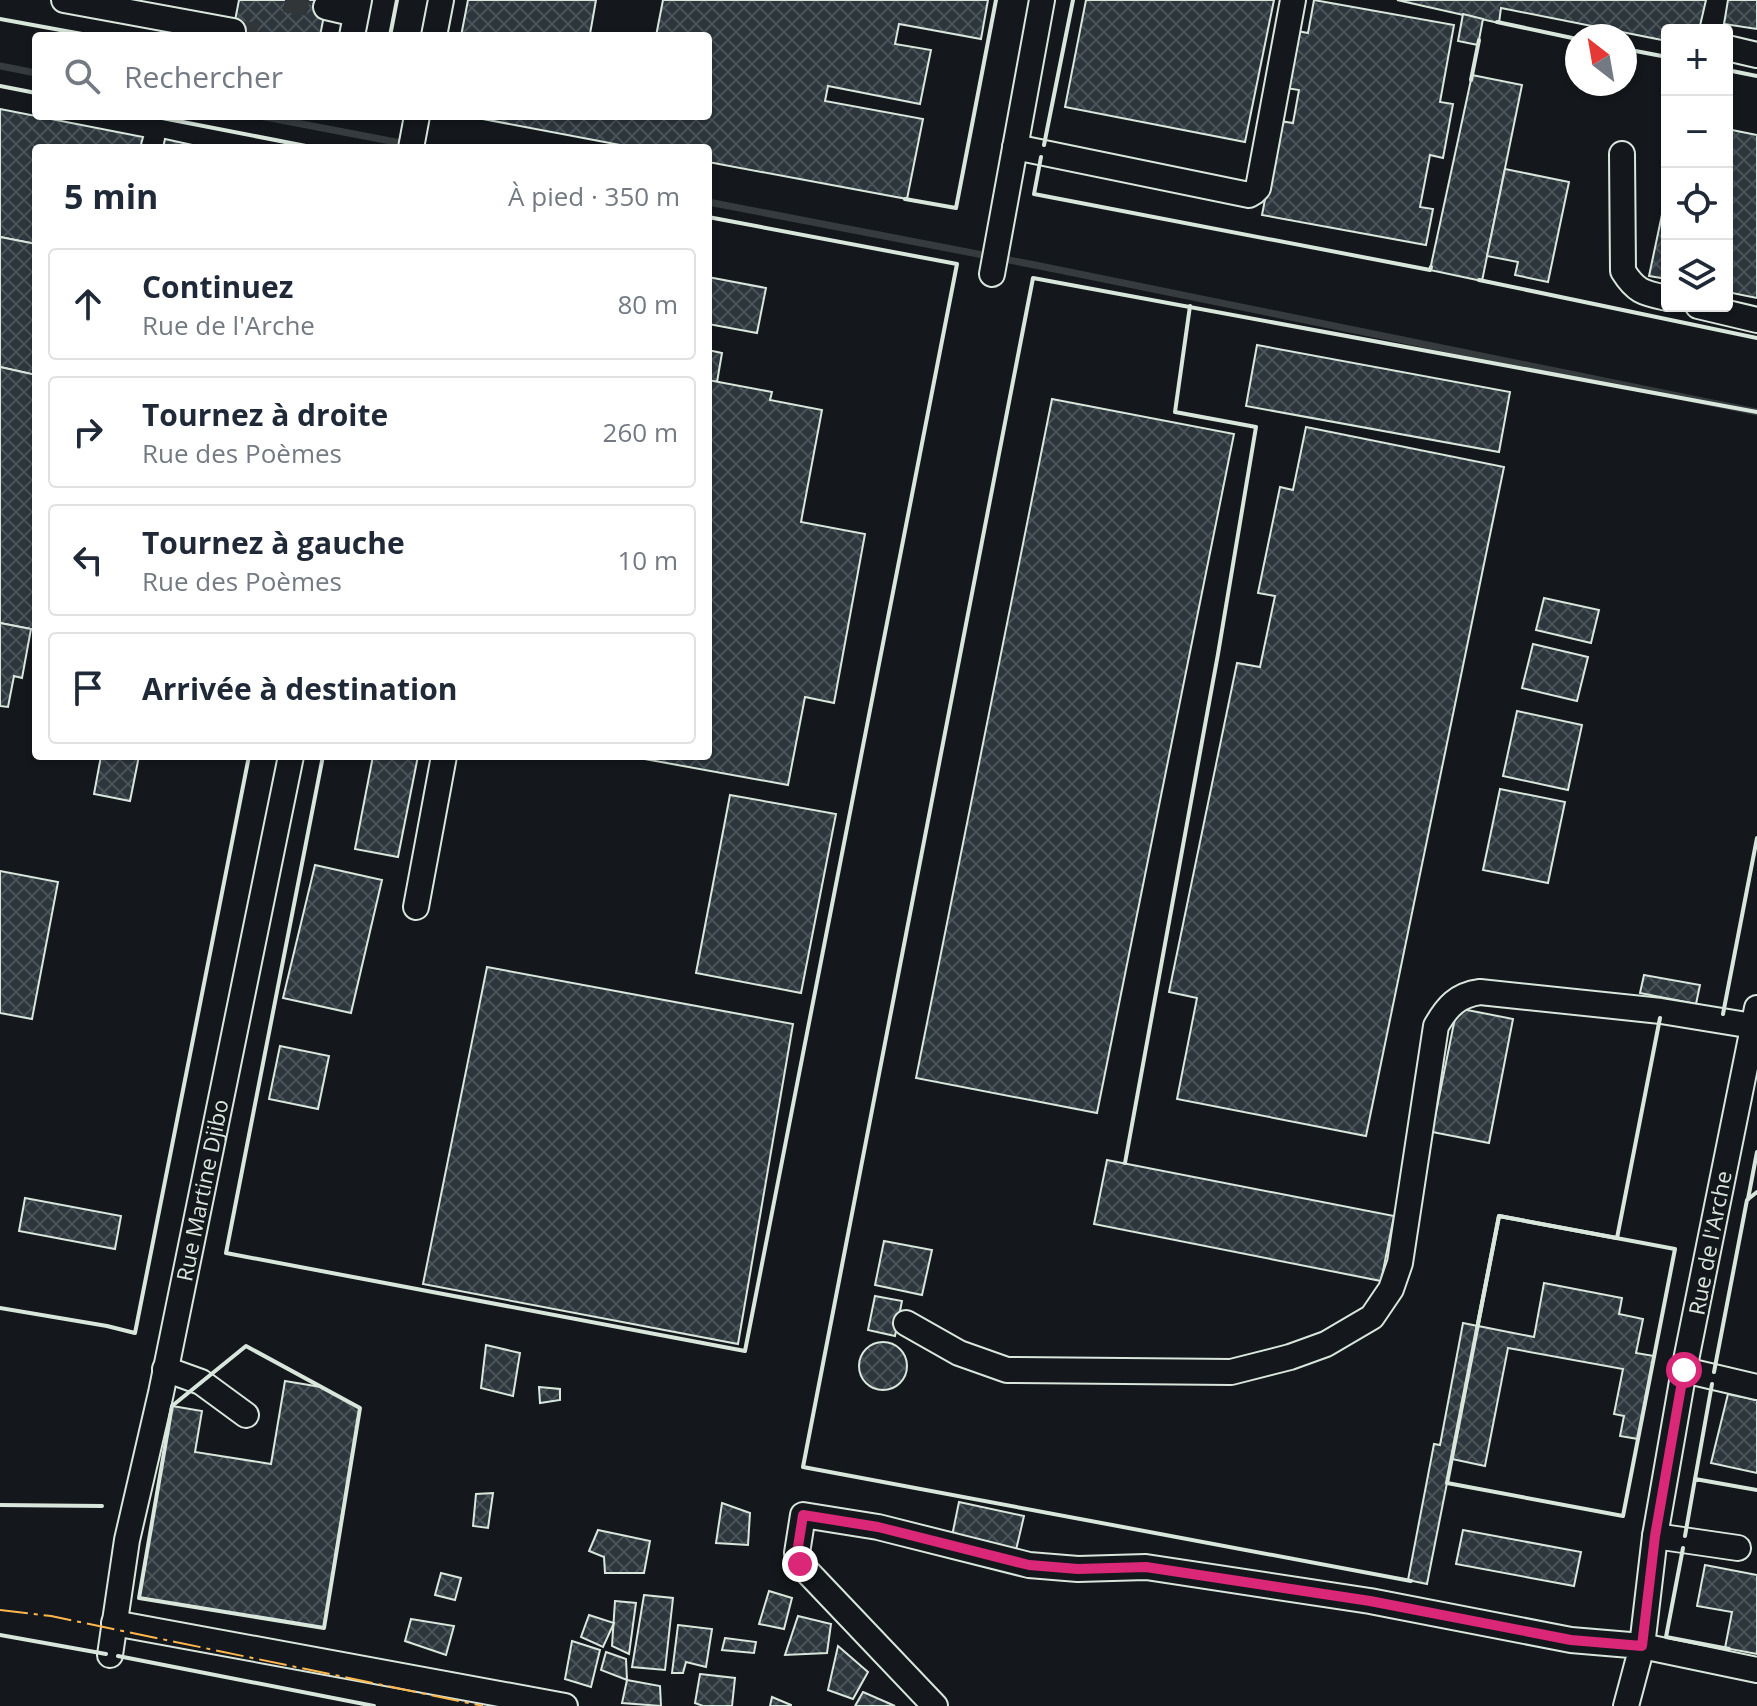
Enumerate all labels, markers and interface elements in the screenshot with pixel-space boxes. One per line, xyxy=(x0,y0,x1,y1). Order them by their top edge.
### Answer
north arrow xyxy=(1565,24,1637,96)
map controls xyxy=(1661,24,1733,312)
button: + xyxy=(1661,24,1733,96)
search box xyxy=(32,32,712,120)
icon: search xyxy=(60,54,104,98)
text: Rechercher xyxy=(124,56,283,97)
button: − xyxy=(1661,96,1733,168)
button: locate xyxy=(1661,168,1733,240)
text: 5 min xyxy=(64,173,158,219)
text: À pied · 350 m xyxy=(508,178,680,214)
button: layers xyxy=(1661,240,1733,312)
text: Continuez xyxy=(142,266,293,307)
icon: ahead xyxy=(66,282,110,326)
text: 80 m xyxy=(617,286,678,322)
text: Rue de l'Arche xyxy=(142,307,315,343)
text: Tournez à droite xyxy=(142,394,388,435)
icon: right xyxy=(66,410,110,454)
text: 260 m xyxy=(603,414,678,450)
text: Rue des Poèmes xyxy=(142,435,342,471)
text: Tournez à gauche xyxy=(142,522,405,563)
icon: left xyxy=(66,538,110,582)
text: 10 m xyxy=(617,542,678,578)
text: Rue des Poèmes xyxy=(142,563,342,599)
icon: arrive xyxy=(66,666,110,710)
text: Arrivée à destination xyxy=(142,668,457,709)
street label: Rue Martine Djibo xyxy=(168,1096,235,1284)
street label: Rue de l'Arche xyxy=(1680,1168,1738,1317)
route start xyxy=(1666,1352,1702,1388)
route end xyxy=(782,1546,818,1582)

